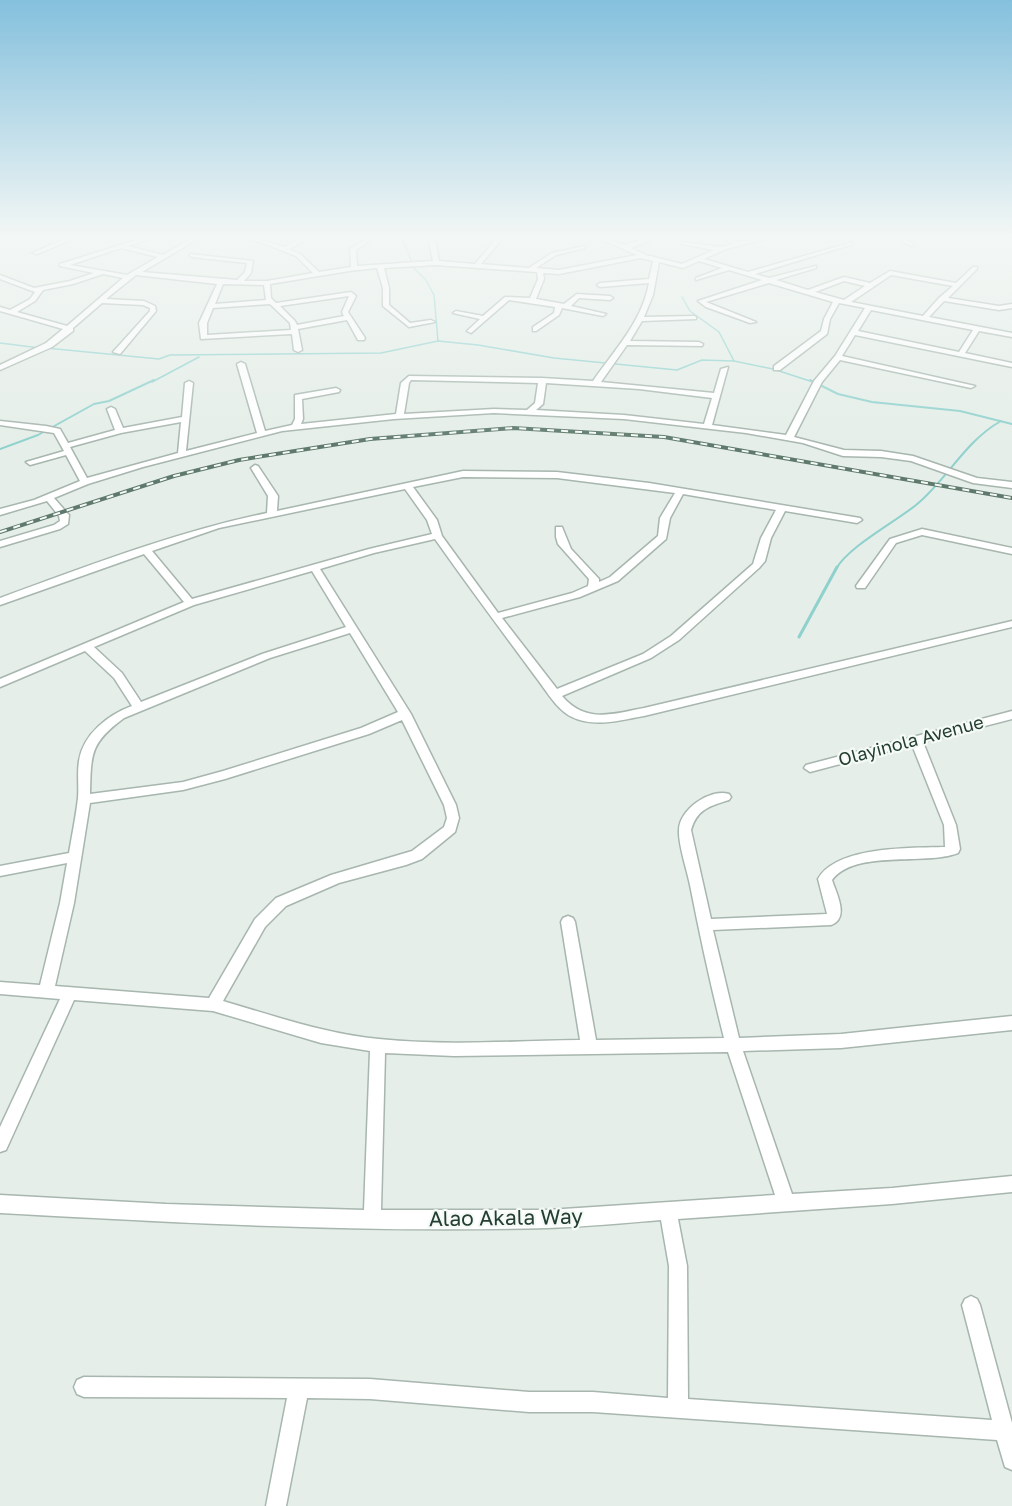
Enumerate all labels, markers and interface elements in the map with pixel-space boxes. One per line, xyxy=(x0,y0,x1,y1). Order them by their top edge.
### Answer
street label: Olayinola Avenue xyxy=(836,710,986,770)
street label: Alao Akala Way xyxy=(429,1203,583,1231)

